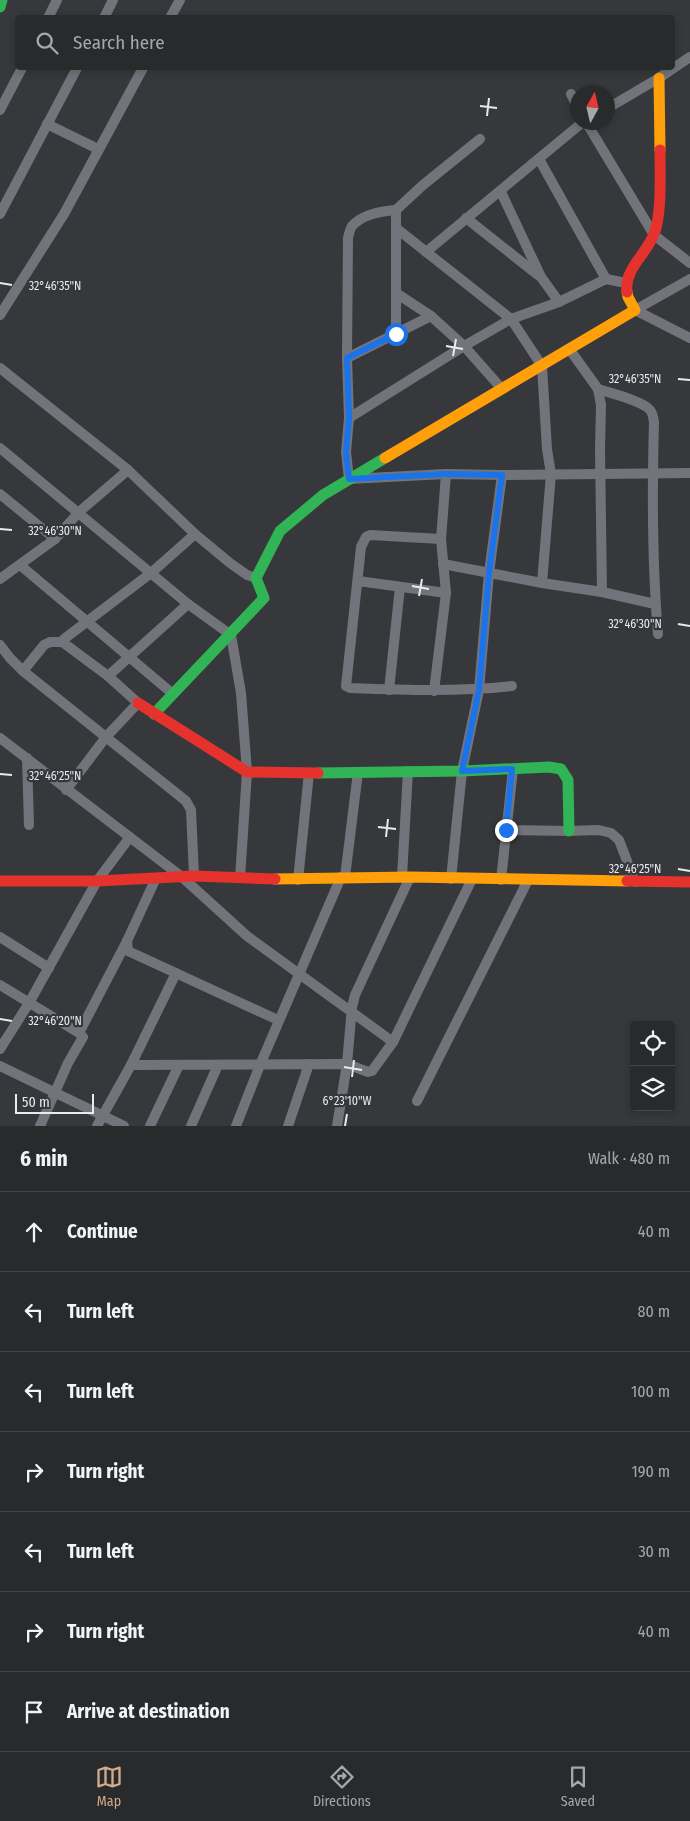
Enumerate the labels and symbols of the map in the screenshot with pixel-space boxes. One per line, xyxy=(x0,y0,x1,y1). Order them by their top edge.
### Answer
north arrow xyxy=(570,85,615,130)
text: 32°46'35"N xyxy=(29,279,81,293)
route start xyxy=(385,323,408,346)
text: 32°46'35"N xyxy=(609,372,661,386)
text: 32°46'30"N xyxy=(28,524,82,538)
text: 32°46'30"N xyxy=(608,617,662,631)
text: 32°46'25"N xyxy=(29,769,81,783)
route end xyxy=(495,819,518,842)
text: 32°46'25"N xyxy=(609,862,661,876)
text: 32°46'20"N xyxy=(28,1014,82,1028)
scale bar xyxy=(15,1091,94,1114)
text: 6°23'10"W xyxy=(323,1094,371,1108)

